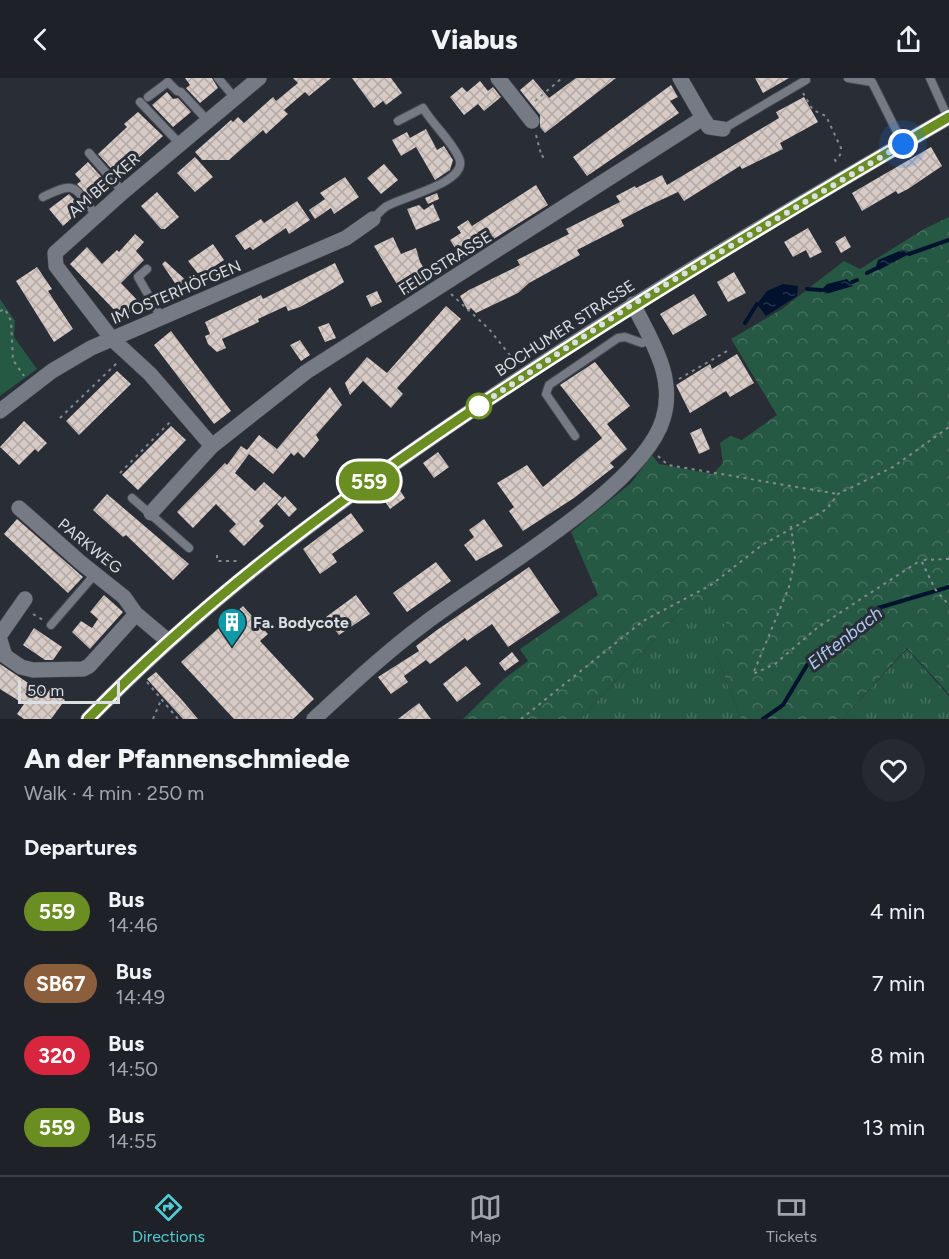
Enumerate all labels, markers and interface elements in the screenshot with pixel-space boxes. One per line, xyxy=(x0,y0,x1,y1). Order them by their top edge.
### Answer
icon: back xyxy=(24,23,57,56)
text: Viabus xyxy=(431,23,518,56)
icon: share xyxy=(892,23,925,56)
your location xyxy=(888,129,918,159)
street label: AM BECKER xyxy=(64,149,144,221)
street label: FELDSTRASSE xyxy=(395,227,495,299)
street label: IM OSTERHÖFGEN xyxy=(108,256,244,328)
street label: BOCHUMER STRASSE xyxy=(492,276,638,380)
unlabelled marker xyxy=(466,393,492,419)
line badge: 559 xyxy=(334,462,404,500)
text: 559 xyxy=(351,469,387,494)
street label: PARKWEG xyxy=(54,514,126,578)
water label: Elftenbach xyxy=(803,602,887,674)
building icon: Fa. Bodycote xyxy=(216,606,248,648)
place label: Fa. Bodycote xyxy=(253,613,349,632)
scale bar xyxy=(18,677,120,704)
text: 50 m xyxy=(27,681,64,700)
button: heart xyxy=(862,739,925,802)
text: An der Pfannenschmiede xyxy=(24,741,350,775)
text: Walk · 4 min · 250 m xyxy=(24,781,204,805)
text: Departures xyxy=(24,834,137,861)
text: Bus xyxy=(108,886,144,913)
text: 4 min xyxy=(870,898,925,925)
text: 559 xyxy=(39,899,75,924)
text: 14:46 xyxy=(108,913,157,937)
text: Bus xyxy=(115,958,152,985)
text: 7 min xyxy=(872,970,925,997)
text: SB67 xyxy=(36,971,85,996)
text: 14:49 xyxy=(115,985,165,1009)
text: Bus xyxy=(108,1030,144,1057)
text: 8 min xyxy=(870,1042,925,1069)
text: 320 xyxy=(38,1043,76,1068)
text: 14:50 xyxy=(108,1057,158,1081)
text: Bus xyxy=(108,1102,144,1129)
text: 13 min xyxy=(862,1114,925,1141)
text: 559 xyxy=(39,1115,75,1140)
text: 14:55 xyxy=(108,1129,157,1153)
tab: Directions xyxy=(132,1191,205,1246)
tab: Map xyxy=(469,1191,502,1246)
tab: Tickets xyxy=(766,1191,817,1246)

